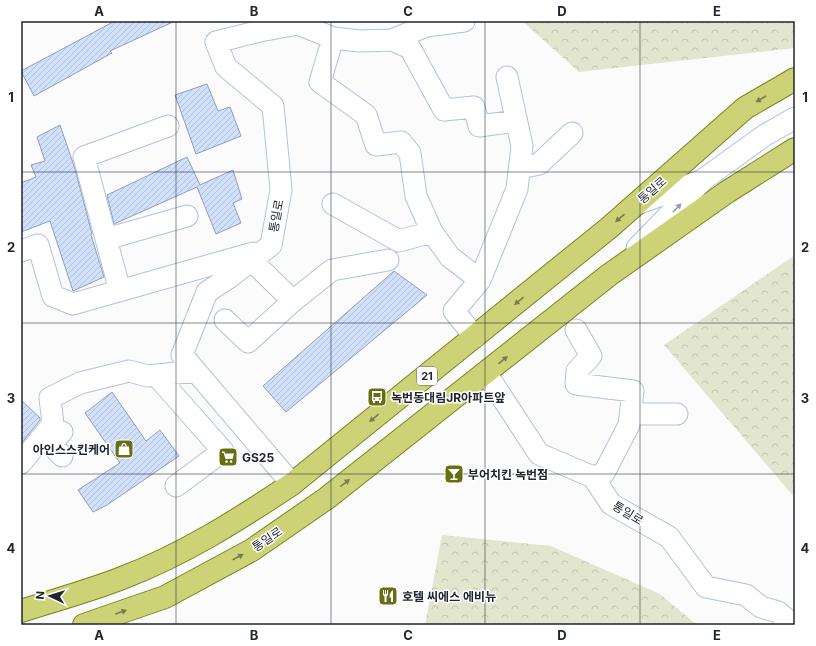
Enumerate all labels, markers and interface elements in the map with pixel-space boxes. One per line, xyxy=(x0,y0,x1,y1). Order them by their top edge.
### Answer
text: A xyxy=(94,3,104,19)
text: B xyxy=(250,3,259,19)
text: C xyxy=(403,3,413,19)
text: D xyxy=(557,3,567,19)
text: E xyxy=(713,3,721,19)
text: 1 xyxy=(8,89,14,105)
text: 1 xyxy=(802,89,808,105)
one-way arrow xyxy=(755,95,767,102)
street label: 통일로 xyxy=(635,173,669,207)
street label: 통일로 xyxy=(266,198,286,234)
one-way arrow xyxy=(672,203,682,213)
one-way arrow xyxy=(614,214,625,223)
text: 2 xyxy=(7,239,15,255)
text: 2 xyxy=(801,239,809,255)
one-way arrow xyxy=(514,297,525,305)
one-way arrow xyxy=(497,356,508,364)
road number: 21 xyxy=(417,367,437,385)
bus stop icon: 녹번동대림JR아파트앞 xyxy=(366,386,388,408)
text: 3 xyxy=(7,390,15,406)
place label: 녹번동대림JR아파트앞 xyxy=(391,390,505,405)
text: 3 xyxy=(801,390,809,406)
one-way arrow xyxy=(369,413,380,422)
shop icon: 아인스스킨케어 xyxy=(113,438,135,460)
place label: 아인스스킨케어 xyxy=(33,442,110,457)
supermarket icon: GS25 xyxy=(217,446,239,468)
place label: GS25 xyxy=(242,450,274,465)
bar icon: 부어치킨 녹번점 xyxy=(443,463,465,485)
place label: 부어치킨 녹번점 xyxy=(468,467,548,482)
one-way arrow xyxy=(340,479,351,488)
street label: 통일로 xyxy=(610,498,646,528)
street label: 통일로 xyxy=(249,524,285,554)
text: 4 xyxy=(7,540,16,556)
text: 4 xyxy=(801,540,810,556)
one-way arrow xyxy=(232,554,244,560)
north arrow xyxy=(30,576,70,616)
restaurant icon: 호텔 씨에스 에비뉴 xyxy=(377,585,399,607)
place label: 호텔 씨에스 에비뉴 xyxy=(402,589,496,604)
text: N xyxy=(33,591,47,600)
one-way arrow xyxy=(115,609,127,615)
text: A xyxy=(94,627,104,643)
text: B xyxy=(250,627,259,643)
text: C xyxy=(403,627,413,643)
text: D xyxy=(557,627,567,643)
text: E xyxy=(713,627,721,643)

